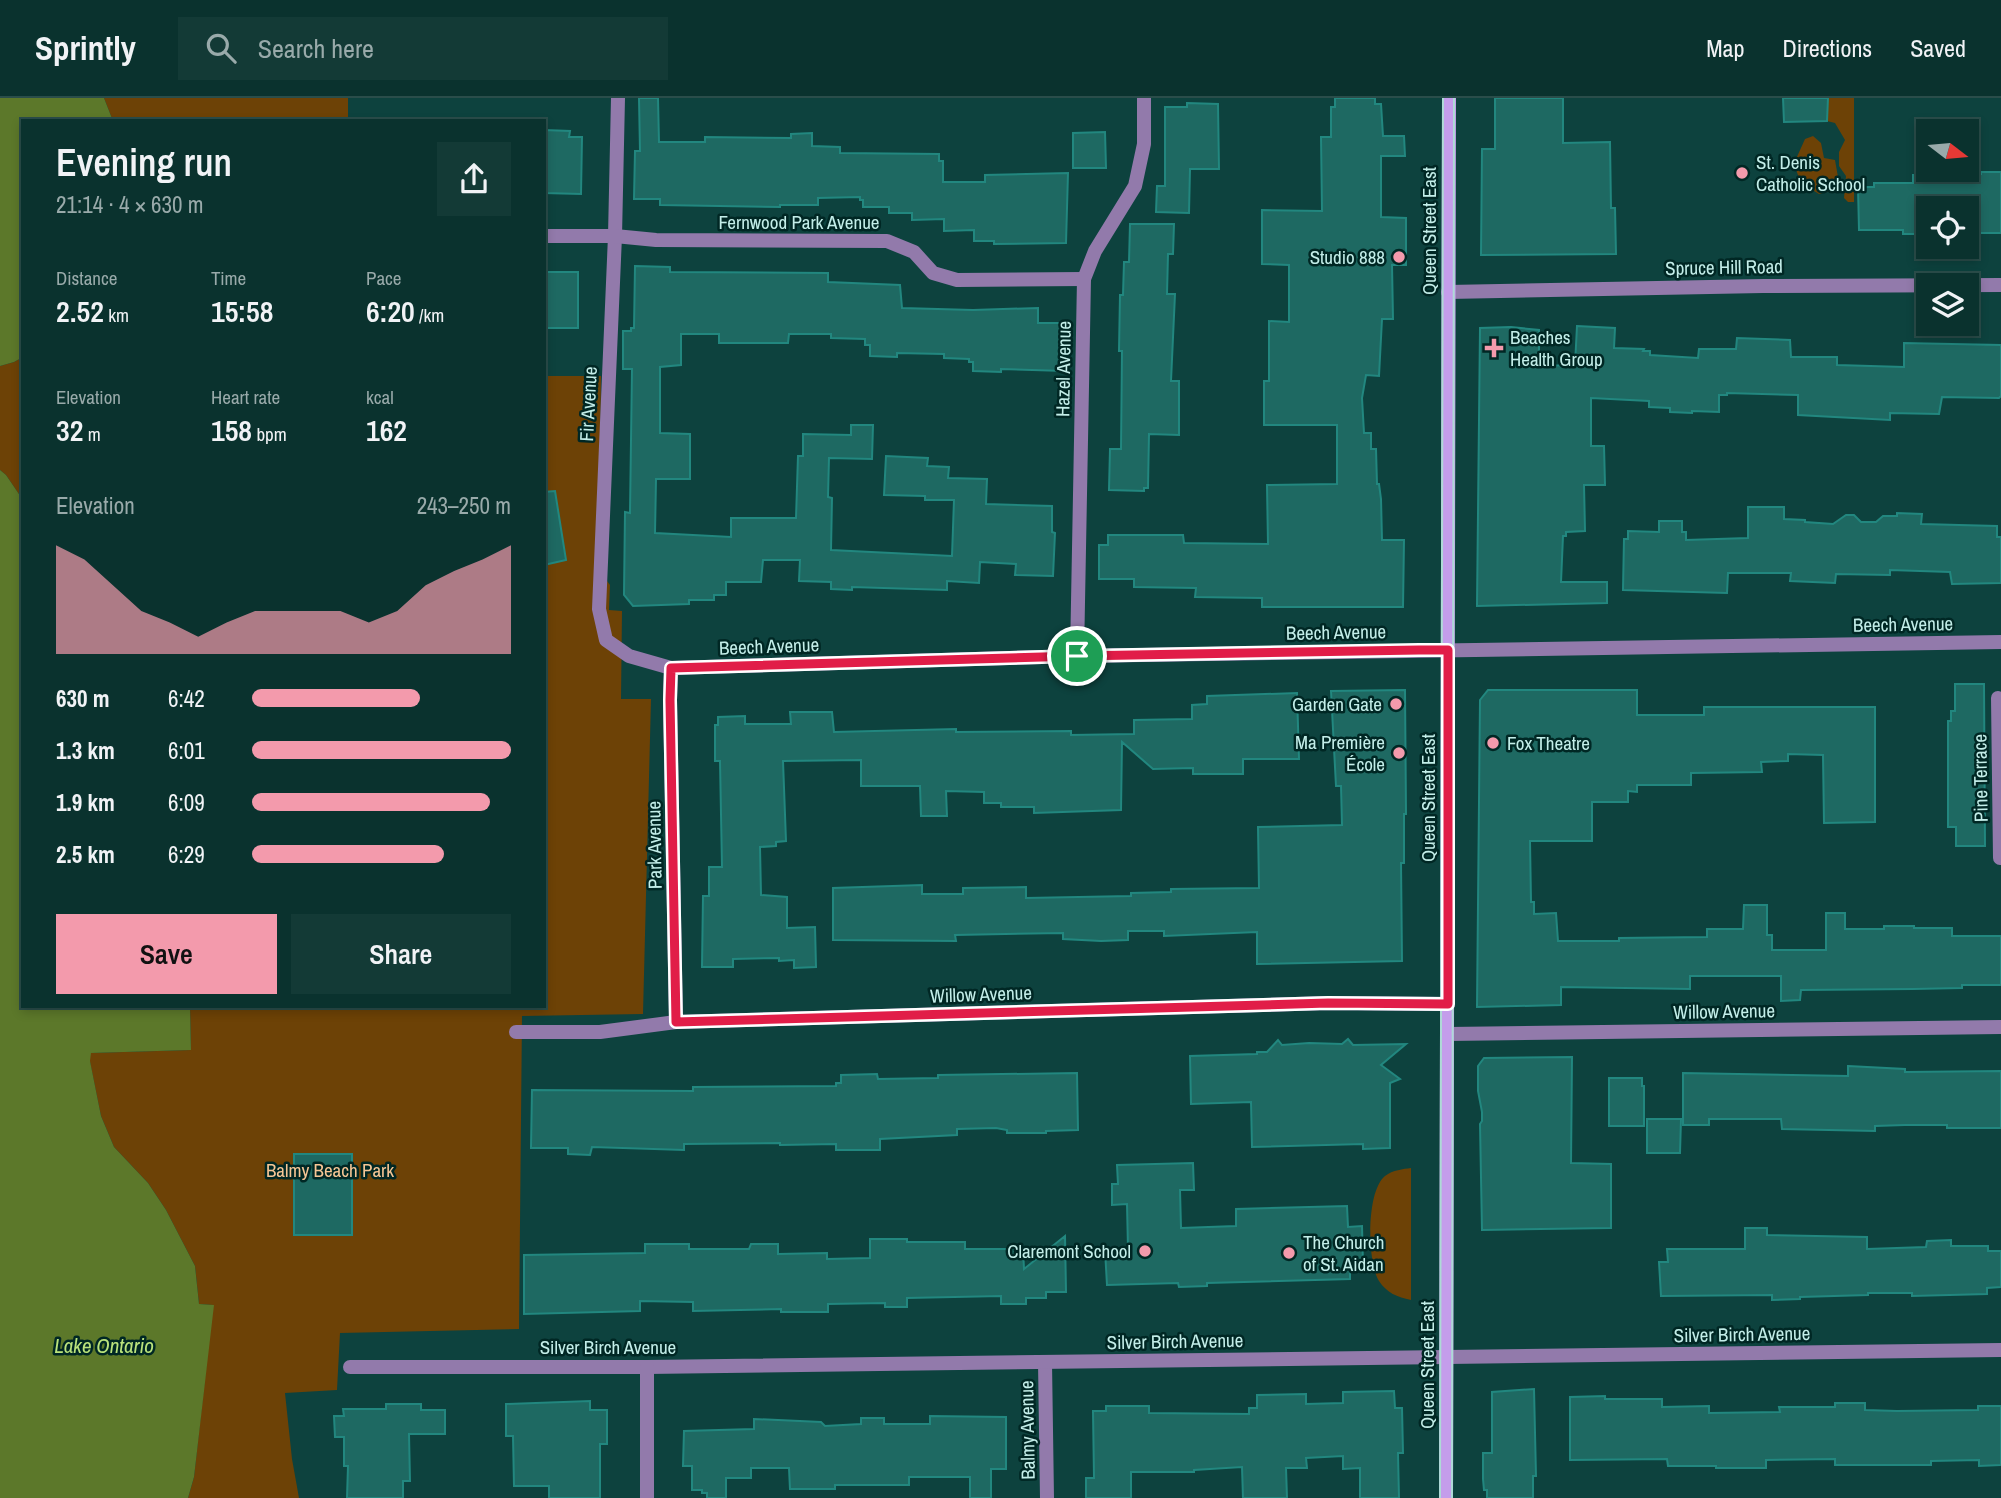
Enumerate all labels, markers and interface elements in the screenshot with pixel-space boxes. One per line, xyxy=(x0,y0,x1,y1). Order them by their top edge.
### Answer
search box xyxy=(178,17,668,80)
text: Sprintly xyxy=(35,26,136,70)
icon: search xyxy=(202,29,240,67)
text: Search here xyxy=(258,31,374,66)
text: Map xyxy=(1706,32,1744,64)
text: Directions xyxy=(1782,32,1872,64)
text: Saved xyxy=(1910,32,1966,64)
north arrow xyxy=(1916,119,1979,182)
map controls xyxy=(1916,119,1979,336)
text: Evening run xyxy=(56,137,232,188)
button: share xyxy=(437,142,511,216)
place label: St. Denis Catholic School xyxy=(1756,149,1865,197)
marker: St. Denis Catholic School xyxy=(1734,165,1750,181)
street label: Queen Street East xyxy=(1416,166,1442,295)
text: 21:14 · 4 × 630 m xyxy=(56,189,203,220)
button: locate xyxy=(1916,196,1979,259)
street label: Fernwood Park Avenue xyxy=(719,209,879,235)
place label: Studio 888 xyxy=(1310,244,1385,270)
marker: Studio 888 xyxy=(1391,249,1407,265)
street label: Spruce Hill Road xyxy=(1665,253,1783,281)
text: Distance xyxy=(56,265,117,291)
text: Time xyxy=(211,265,246,291)
text: Pace xyxy=(366,265,402,291)
button: layers xyxy=(1916,273,1979,336)
text: 2.52 xyxy=(56,291,104,331)
text: 15:58 xyxy=(211,291,273,331)
text: 6:20 xyxy=(366,291,415,331)
text: km xyxy=(104,302,129,328)
text: /km xyxy=(415,302,444,328)
street label: Hazel Avenue xyxy=(1049,321,1077,417)
place label: Beaches Health Group xyxy=(1510,324,1603,372)
marker: Beaches Health Group xyxy=(1484,338,1504,358)
street label: Fir Avenue xyxy=(573,366,603,442)
text: Elevation xyxy=(56,384,121,410)
text: Heart rate xyxy=(211,384,280,410)
text: kcal xyxy=(366,384,394,410)
text: 32 xyxy=(56,410,83,450)
text: 158 xyxy=(211,410,252,450)
text: 162 xyxy=(366,410,407,450)
text: m xyxy=(83,421,101,447)
text: bpm xyxy=(252,421,287,447)
text: Elevation xyxy=(56,490,135,521)
text: 243–250 m xyxy=(417,490,511,521)
street label: Beech Avenue xyxy=(1853,610,1953,638)
street label: Beech Avenue xyxy=(1286,618,1386,646)
pin xyxy=(1047,626,1107,686)
street label: Beech Avenue xyxy=(718,631,820,661)
icon: arrive xyxy=(1058,637,1096,675)
text: 630 m xyxy=(56,683,109,714)
text: 6:42 xyxy=(168,683,205,714)
place label: Garden Gate xyxy=(1292,691,1382,717)
marker: Garden Gate xyxy=(1388,696,1404,712)
place label: Ma Première École xyxy=(1295,729,1385,777)
place label: Fox Theatre xyxy=(1507,730,1590,756)
street label: Queen Street East xyxy=(1415,733,1441,862)
street label: Pine Terrace xyxy=(1966,734,1994,822)
text: 1.3 km xyxy=(56,735,115,766)
text: 6:01 xyxy=(168,735,205,766)
marker: Fox Theatre xyxy=(1485,735,1501,751)
marker: Ma Première École xyxy=(1391,745,1407,761)
text: 1.9 km xyxy=(56,787,115,818)
text: 6:09 xyxy=(168,787,205,818)
street label: Park Avenue xyxy=(640,801,668,889)
text: 2.5 km xyxy=(56,839,115,870)
text: 6:29 xyxy=(168,839,205,870)
button: Save xyxy=(56,914,277,994)
button: Share xyxy=(291,914,511,994)
street label: Willow Avenue xyxy=(930,979,1032,1009)
street label: Willow Avenue xyxy=(1673,997,1775,1025)
park label: Balmy Beach Park xyxy=(266,1157,394,1183)
place label: The Church of St. Aidan xyxy=(1303,1229,1384,1277)
place label: Claremont School xyxy=(1007,1238,1131,1264)
marker: Claremont School xyxy=(1137,1243,1153,1259)
marker: The Church of St. Aidan xyxy=(1281,1245,1297,1261)
street label: Queen Street East xyxy=(1414,1300,1440,1429)
street label: Silver Birch Avenue xyxy=(1673,1320,1811,1348)
street label: Silver Birch Avenue xyxy=(1106,1327,1244,1355)
water label: Lake Ontario xyxy=(54,1331,154,1360)
street label: Silver Birch Avenue xyxy=(540,1334,676,1360)
street label: Balmy Avenue xyxy=(1013,1380,1041,1480)

